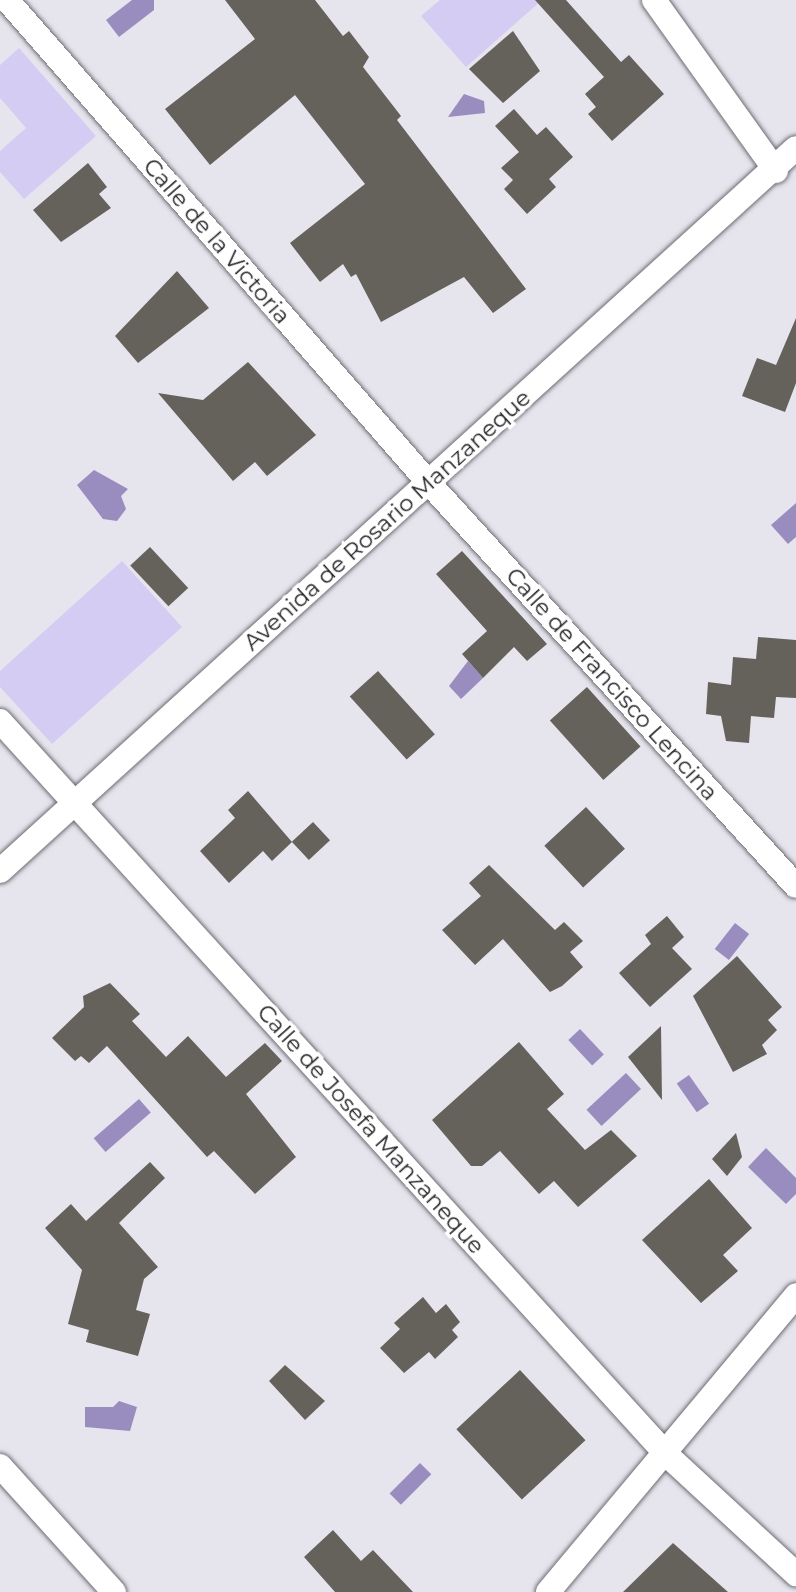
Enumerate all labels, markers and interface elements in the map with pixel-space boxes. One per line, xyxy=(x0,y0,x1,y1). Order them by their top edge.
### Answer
street label: Calle de la Victoria xyxy=(138,153,296,329)
street label: Avenida de Rosario Manzaneque xyxy=(238,384,536,656)
street label: Calle de Francisco Lencina xyxy=(500,562,724,806)
street label: Calle de Josefa Manzaneque xyxy=(252,998,490,1260)

